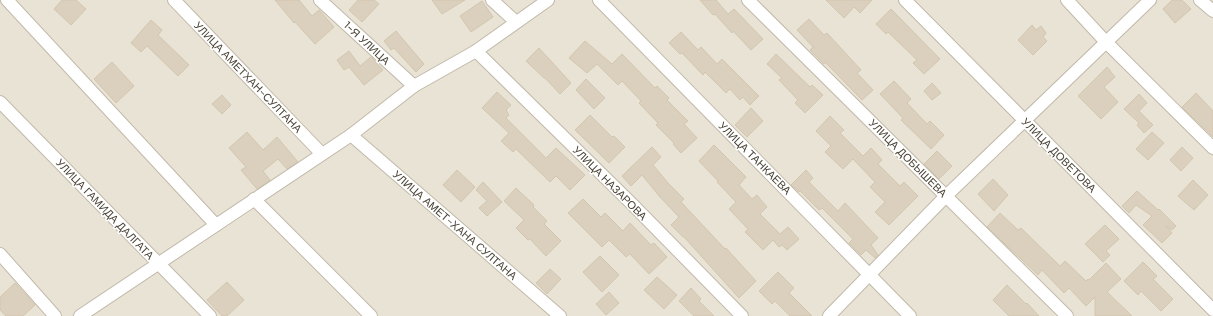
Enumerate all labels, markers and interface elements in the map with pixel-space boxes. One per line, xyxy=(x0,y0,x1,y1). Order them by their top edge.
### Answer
street label: УЛИЦА АМЕТХАН-СУЛТАНА xyxy=(191,18,305,136)
street label: 1-Я УЛИЦА xyxy=(341,18,393,68)
street label: УЛИЦА ДОВЕТОВА xyxy=(1019,115,1100,196)
street label: УЛИЦА ДОБЫШЕВА xyxy=(866,116,950,200)
street label: УЛИЦА ТАНКАЕВА xyxy=(716,119,795,198)
street label: УЛИЦА НАЗАРОВА xyxy=(570,143,651,224)
street label: УЛИЦА ГАМИДА ДАЛГАТА xyxy=(53,156,157,263)
street label: УЛИЦА АМЕТ-ХАНА СУЛТАНА xyxy=(390,167,520,283)

